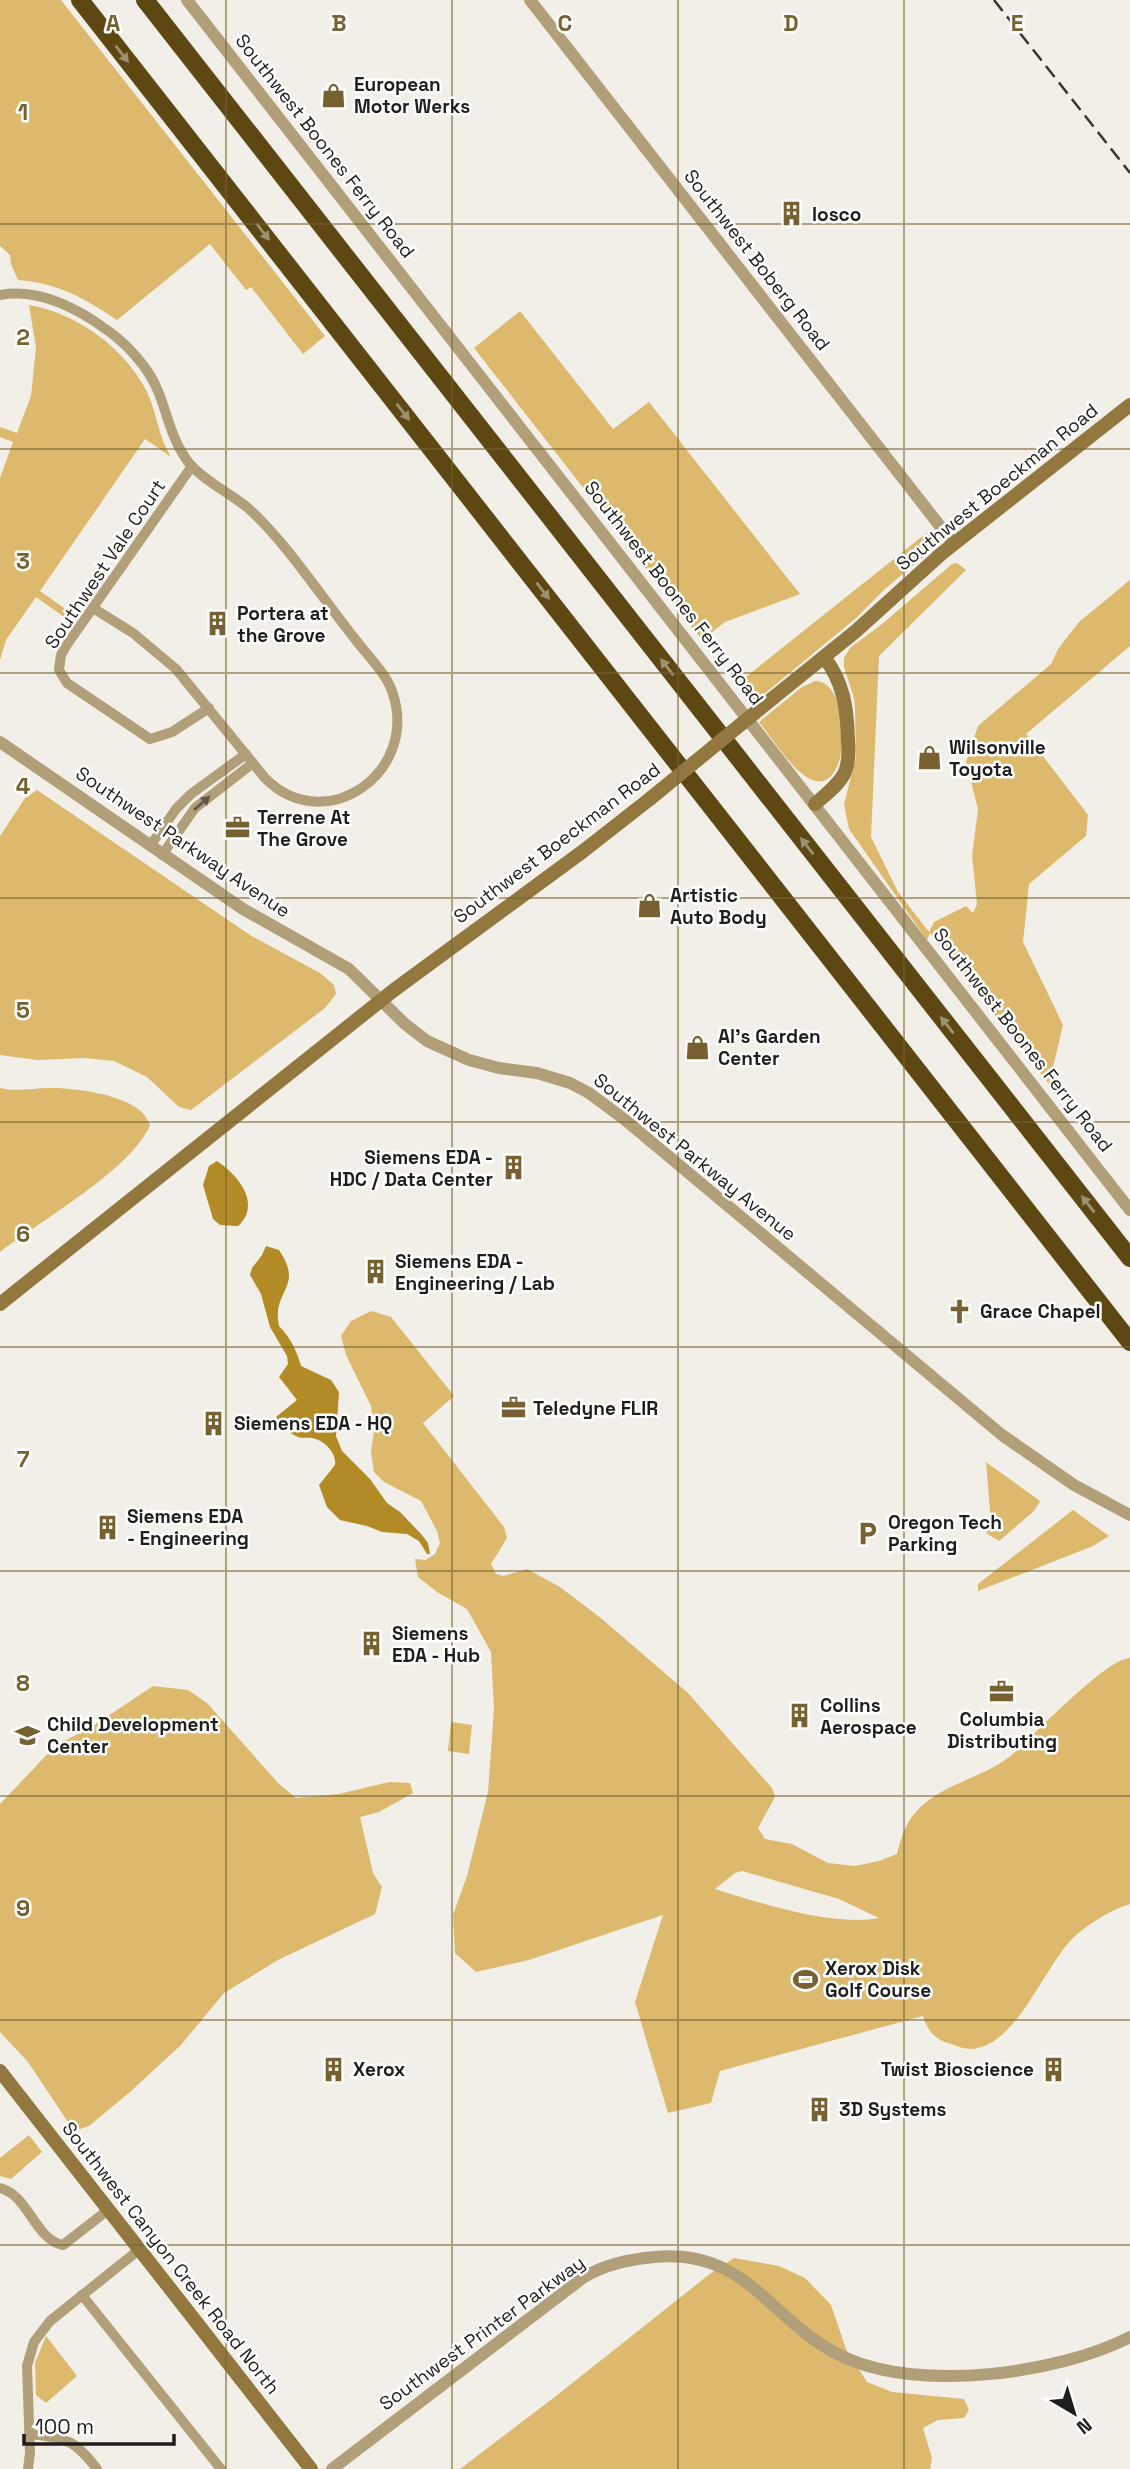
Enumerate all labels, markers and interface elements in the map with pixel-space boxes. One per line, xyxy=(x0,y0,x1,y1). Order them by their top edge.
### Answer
text: A xyxy=(106,8,121,38)
text: B xyxy=(331,8,347,38)
text: C xyxy=(558,8,572,38)
text: D xyxy=(783,8,799,38)
text: E xyxy=(1011,8,1023,38)
street label: Southwest Boones Ferry Road xyxy=(230,29,420,263)
one-way arrow xyxy=(115,44,130,62)
place label: European Motor Werks xyxy=(354,72,470,119)
shop icon: European Motor Werks xyxy=(320,81,348,109)
text: 1 xyxy=(18,97,28,127)
street label: Southwest Boberg Road xyxy=(678,164,836,356)
building icon: Iosco xyxy=(778,200,806,228)
place label: Iosco xyxy=(812,202,861,227)
one-way arrow xyxy=(255,223,270,241)
text: 2 xyxy=(16,322,30,352)
street label: Southwest Boeckman Road xyxy=(891,398,1103,576)
one-way arrow xyxy=(395,402,410,420)
street label: Southwest Vale Court xyxy=(39,475,171,653)
street label: Southwest Boones Ferry Road xyxy=(579,476,769,710)
text: 3 xyxy=(16,546,30,576)
one-way arrow xyxy=(535,582,549,600)
place label: Portera at the Grove xyxy=(237,601,329,648)
building icon: Portera at the Grove xyxy=(203,610,231,638)
one-way arrow xyxy=(661,658,675,676)
place label: Wilsonville Toyota xyxy=(949,735,1046,782)
shop icon: Wilsonville Toyota xyxy=(915,744,943,772)
street label: Southwest Boeckman Road xyxy=(449,757,665,929)
street label: Southwest Parkway Avenue xyxy=(71,761,295,923)
text: 4 xyxy=(16,771,31,801)
one-way arrow xyxy=(193,795,211,811)
place label: Terrene At The Grove xyxy=(257,805,351,852)
office icon: Terrene At The Grove xyxy=(223,814,251,842)
one-way arrow xyxy=(800,838,815,856)
place label: Artistic Auto Body xyxy=(670,883,767,930)
shop icon: Artistic Auto Body xyxy=(636,892,664,920)
street label: Southwest Boones Ferry Road xyxy=(928,923,1118,1157)
text: 5 xyxy=(16,995,30,1025)
one-way arrow xyxy=(940,1017,955,1035)
place label: Al's Garden Center xyxy=(718,1024,821,1071)
shop icon: Al's Garden Center xyxy=(684,1033,712,1061)
street label: Southwest Parkway Avenue xyxy=(589,1067,801,1247)
place label: Siemens EDA - HDC / Data Center xyxy=(330,1145,493,1192)
building icon: Siemens EDA - HDC / Data Center xyxy=(499,1154,527,1182)
one-way arrow xyxy=(1081,1196,1096,1213)
text: 6 xyxy=(16,1219,30,1249)
place label: Siemens EDA - Engineering / Lab xyxy=(395,1249,555,1296)
building icon: Siemens EDA - Engineering / Lab xyxy=(361,1258,389,1286)
church icon: Grace Chapel xyxy=(946,1297,974,1325)
place label: Grace Chapel xyxy=(980,1299,1101,1324)
office icon: Teledyne FLIR xyxy=(499,1394,527,1422)
place label: Teledyne FLIR xyxy=(533,1396,658,1421)
building icon: Siemens EDA - HQ xyxy=(200,1409,228,1437)
place label: Siemens EDA - HQ xyxy=(234,1411,392,1436)
text: 7 xyxy=(17,1444,30,1474)
place label: Siemens EDA - Engineering xyxy=(127,1504,249,1551)
place label: Oregon Tech Parking xyxy=(888,1510,1002,1557)
building icon: Siemens EDA - Engineering xyxy=(93,1513,121,1541)
parking icon: Oregon Tech Parking xyxy=(854,1519,882,1547)
place label: Siemens EDA - Hub xyxy=(392,1621,480,1668)
building icon: Siemens EDA - Hub xyxy=(358,1630,386,1658)
text: 8 xyxy=(16,1668,30,1698)
office icon: Columbia Distributing xyxy=(988,1677,1016,1705)
place label: Collins Aerospace xyxy=(820,1693,917,1740)
building icon: Collins Aerospace xyxy=(786,1702,814,1730)
place label: Columbia Distributing xyxy=(947,1707,1057,1754)
place label: Child Development Center xyxy=(47,1712,219,1759)
school or university icon: Child Development Center xyxy=(13,1721,41,1749)
text: 9 xyxy=(16,1893,30,1923)
place label: Xerox Disk Golf Course xyxy=(825,1956,931,2003)
sports icon: Xerox Disk Golf Course xyxy=(791,1965,819,1993)
building icon: Xerox xyxy=(319,2055,347,2083)
building icon: Twist Bioscience xyxy=(1040,2055,1068,2083)
place label: Xerox xyxy=(353,2057,405,2082)
place label: Twist Bioscience xyxy=(881,2057,1034,2082)
building icon: 3D Systems xyxy=(805,2095,833,2123)
place label: 3D Systems xyxy=(839,2097,947,2122)
street label: Southwest Canyon Creek Road North xyxy=(57,2117,285,2399)
street label: Southwest Printer Parkway xyxy=(374,2250,590,2416)
north arrow xyxy=(1039,2378,1109,2448)
scale bar xyxy=(24,2402,175,2446)
text: N xyxy=(1071,2412,1097,2440)
text: 100 m xyxy=(35,2413,94,2440)

